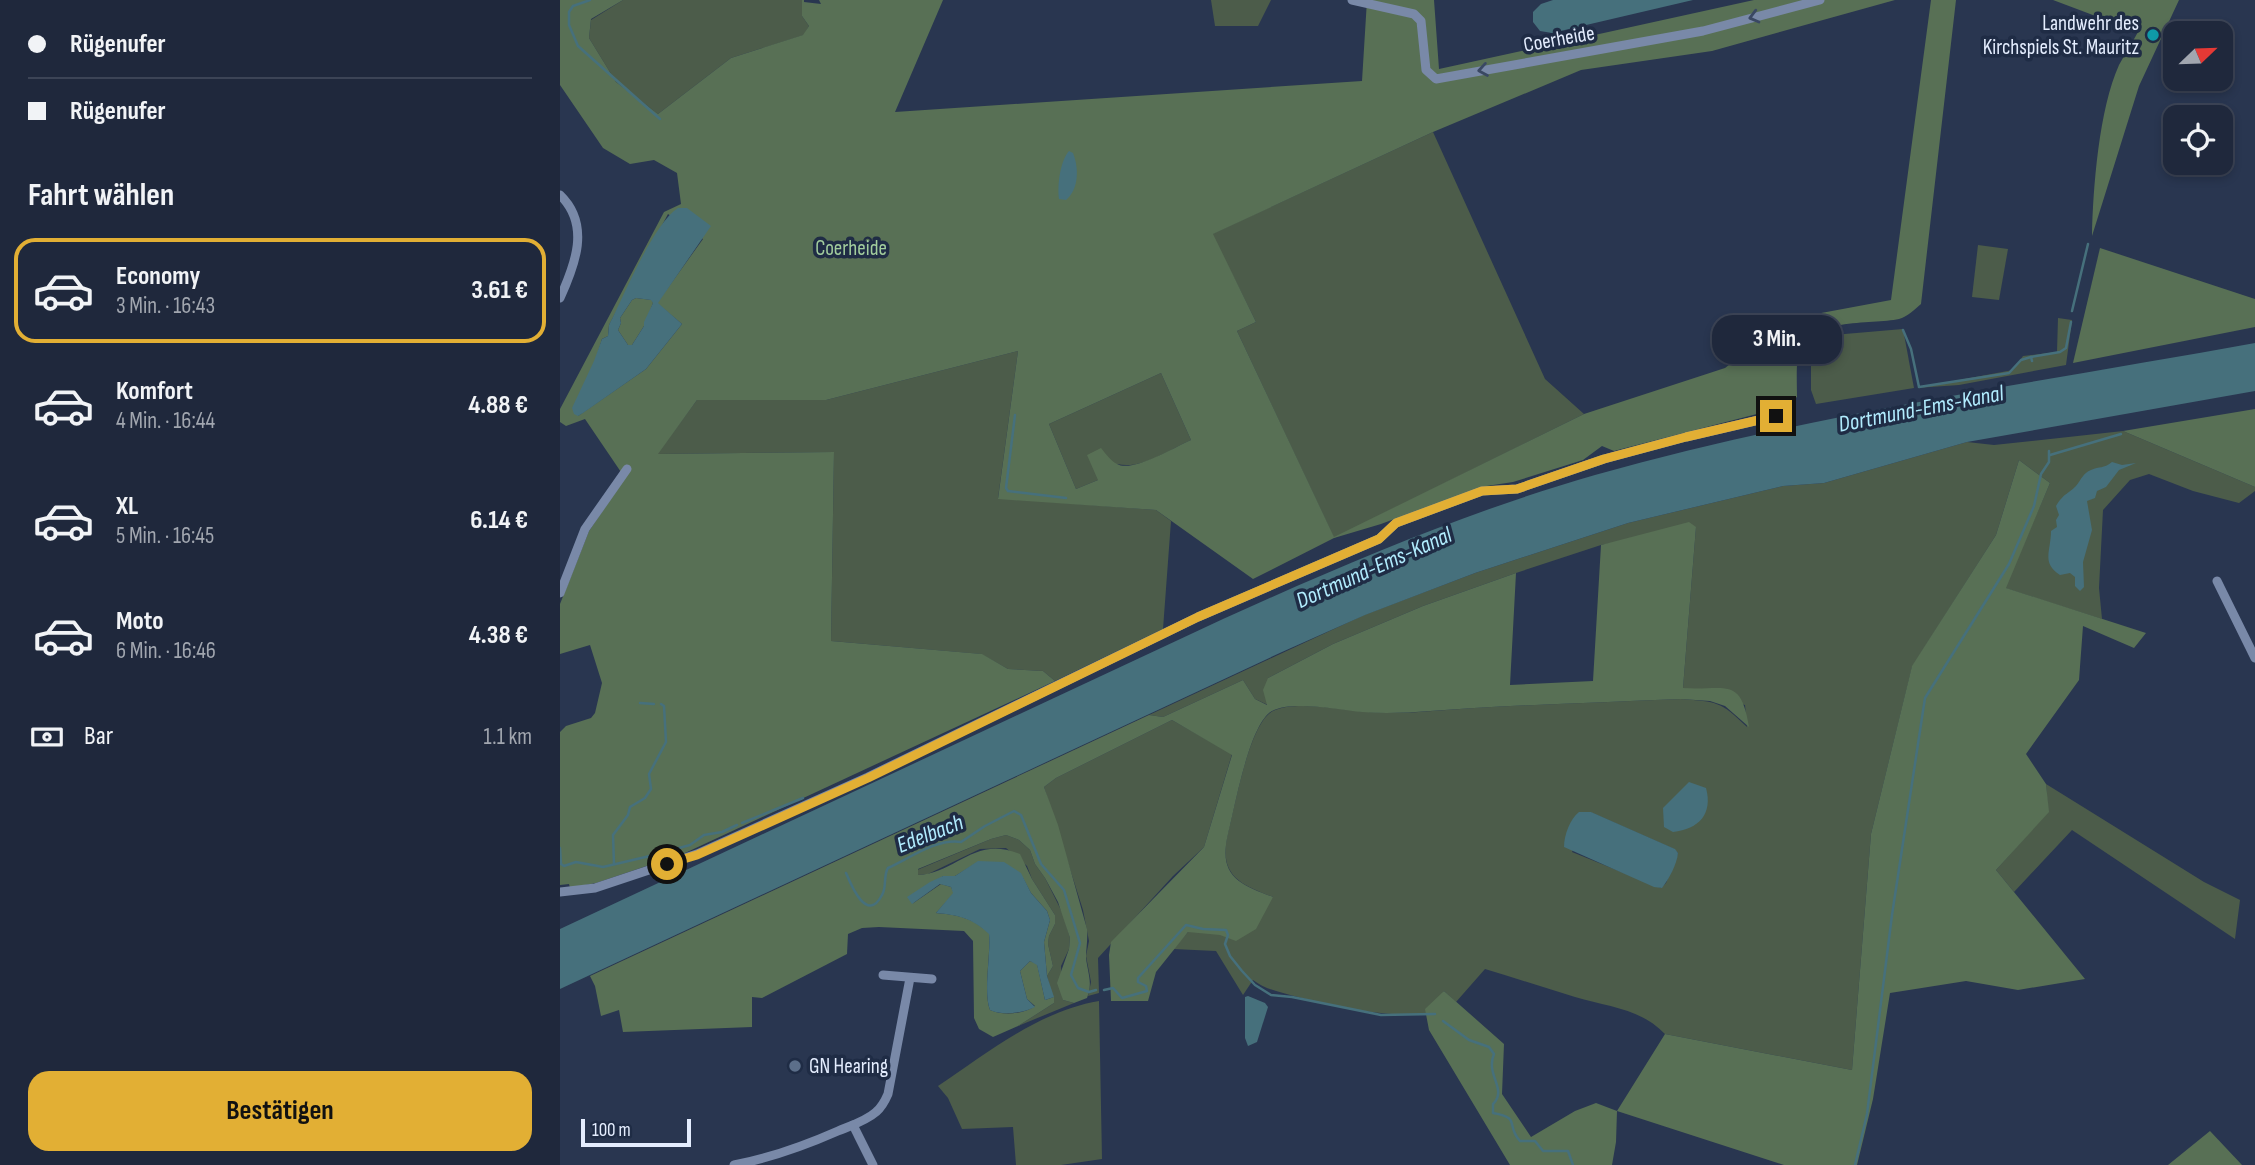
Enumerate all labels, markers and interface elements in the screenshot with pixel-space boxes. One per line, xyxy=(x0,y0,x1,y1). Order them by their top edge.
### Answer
one-way arrow xyxy=(1748,9,1760,24)
place label: Landwehr des Kirchspiels St. Mauritz xyxy=(1983,11,2139,60)
street label: Coerheide xyxy=(1522,20,1596,58)
north arrow xyxy=(2163,21,2233,91)
map controls xyxy=(2163,21,2233,175)
marker: Landwehr des Kirchspiels St. Mauritz xyxy=(2145,27,2161,43)
text: Rügenufer xyxy=(70,29,166,60)
one-way arrow xyxy=(1477,62,1488,77)
text: Rügenufer xyxy=(70,96,166,127)
button: locate xyxy=(2163,105,2233,175)
text: Fahrt wählen xyxy=(28,176,174,215)
park label: Coerheide xyxy=(815,236,887,261)
icon: car xyxy=(32,259,95,322)
text: Economy xyxy=(116,261,200,292)
text: 3.61 € xyxy=(471,275,528,306)
text: 3 Min. · 16:43 xyxy=(116,292,215,320)
callout: 3 Min. xyxy=(1711,314,1841,364)
text: 3 Min. xyxy=(1753,325,1801,353)
icon: car xyxy=(32,374,95,437)
text: Komfort xyxy=(116,376,193,407)
water label: Dortmund-Ems-Kanal xyxy=(1836,379,2007,439)
text: 4.88 € xyxy=(468,390,528,421)
route end xyxy=(1760,400,1792,432)
text: 4 Min. · 16:44 xyxy=(116,407,215,435)
icon: car xyxy=(32,489,95,552)
text: XL xyxy=(116,491,138,522)
text: 6.14 € xyxy=(470,505,528,536)
water label: Dortmund-Ems-Kanal xyxy=(1292,521,1457,615)
text: 5 Min. · 16:45 xyxy=(116,522,214,550)
icon: car xyxy=(32,604,95,667)
text: Moto xyxy=(116,606,164,637)
text: 4.38 € xyxy=(469,620,528,651)
text: 6 Min. · 16:46 xyxy=(116,637,216,665)
icon: cash xyxy=(28,718,66,756)
text: Bar xyxy=(84,721,113,752)
text: 1.1 km xyxy=(483,723,532,751)
water label: Edelbach xyxy=(893,808,968,859)
route start xyxy=(651,848,683,880)
place label: GN Hearing xyxy=(809,1054,888,1079)
marker: GN Hearing xyxy=(787,1058,803,1074)
button: Bestätigen xyxy=(28,1071,532,1151)
scale bar xyxy=(581,1116,691,1148)
text: 100 m xyxy=(592,1119,631,1142)

